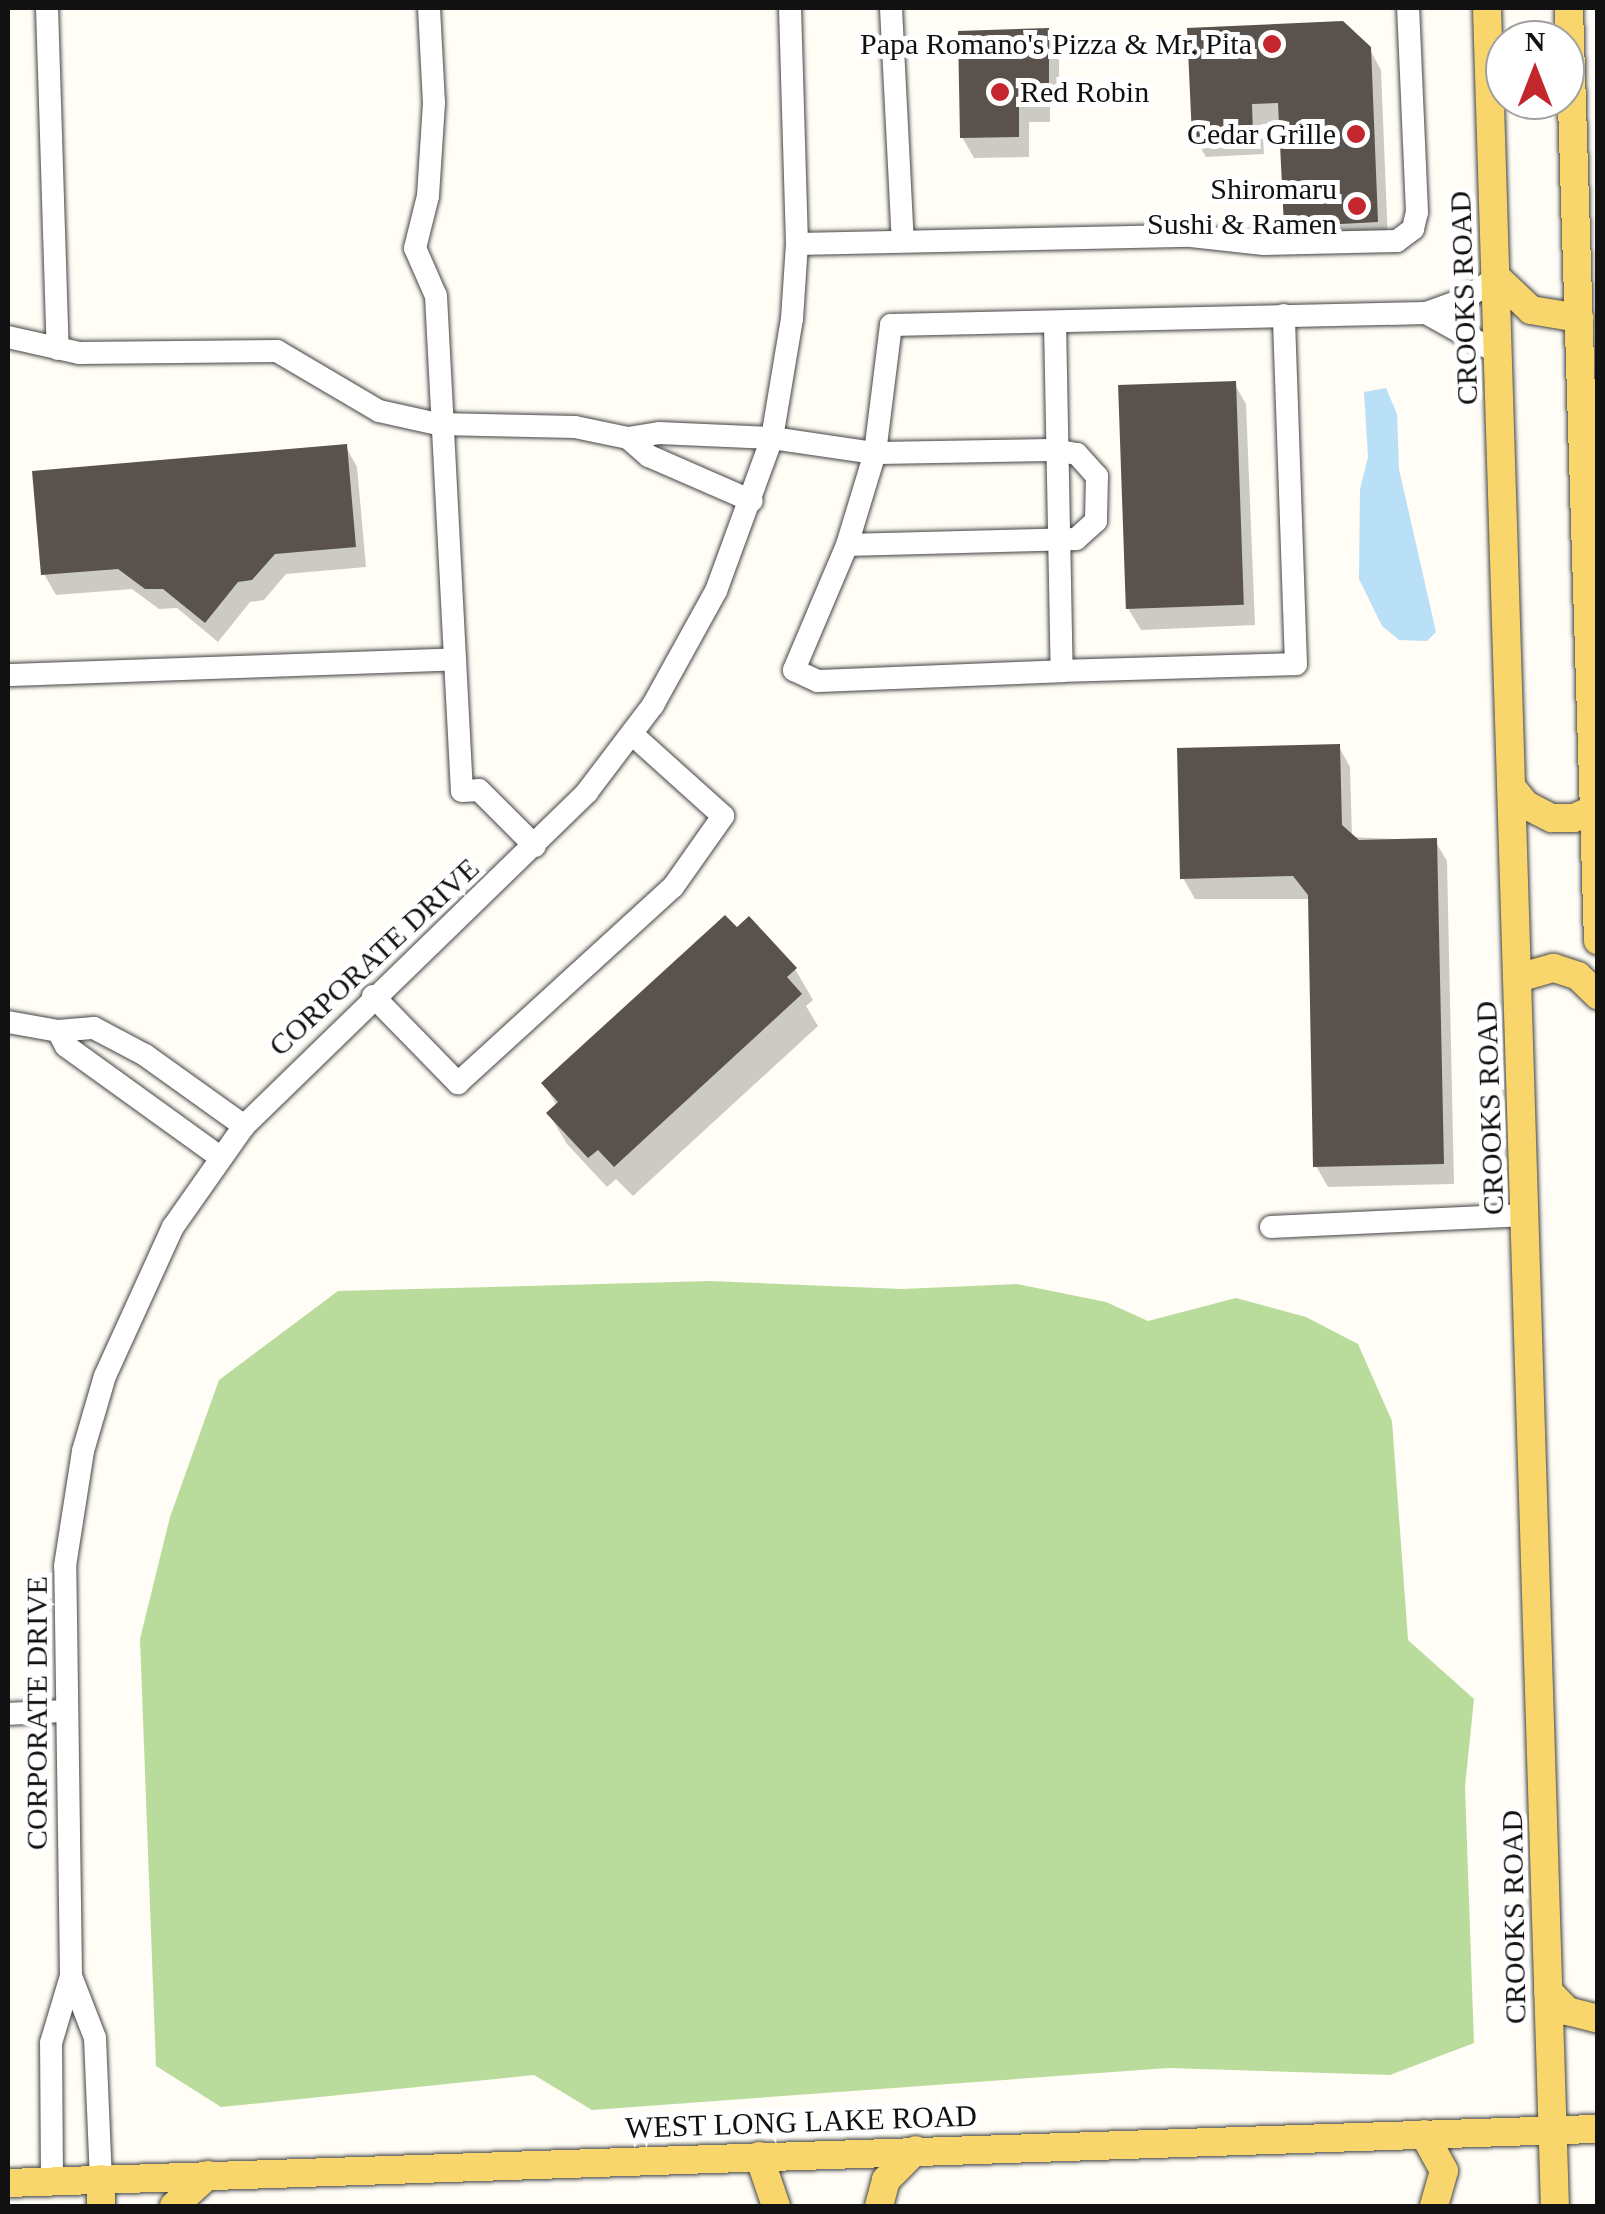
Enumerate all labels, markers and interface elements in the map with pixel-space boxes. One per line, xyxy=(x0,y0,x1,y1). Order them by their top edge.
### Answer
north arrow xyxy=(1485,20,1585,120)
place label: Papa Romano's Pizza & Mr. Pita xyxy=(860,26,1252,62)
text: N xyxy=(1525,26,1545,57)
marker: Papa Romano's Pizza & Mr. Pita xyxy=(1261,33,1283,55)
place label: Red Robin xyxy=(1020,74,1149,110)
marker: Red Robin xyxy=(989,81,1011,103)
place label: Cedar Grille xyxy=(1187,116,1336,152)
marker: Cedar Grille xyxy=(1345,123,1367,145)
place label: Shiromaru Sushi & Ramen xyxy=(1147,171,1337,242)
street label: CROOKS ROAD xyxy=(1442,190,1486,406)
marker: Shiromaru Sushi & Ramen xyxy=(1346,195,1368,217)
street label: CORPORATE DRIVE xyxy=(261,850,487,1064)
street label: CROOKS ROAD xyxy=(1468,1000,1512,1216)
street label: CORPORATE DRIVE xyxy=(19,1576,55,1850)
street label: CROOKS ROAD xyxy=(1494,1810,1534,2024)
street label: WEST LONG LAKE ROAD xyxy=(624,2098,978,2146)

